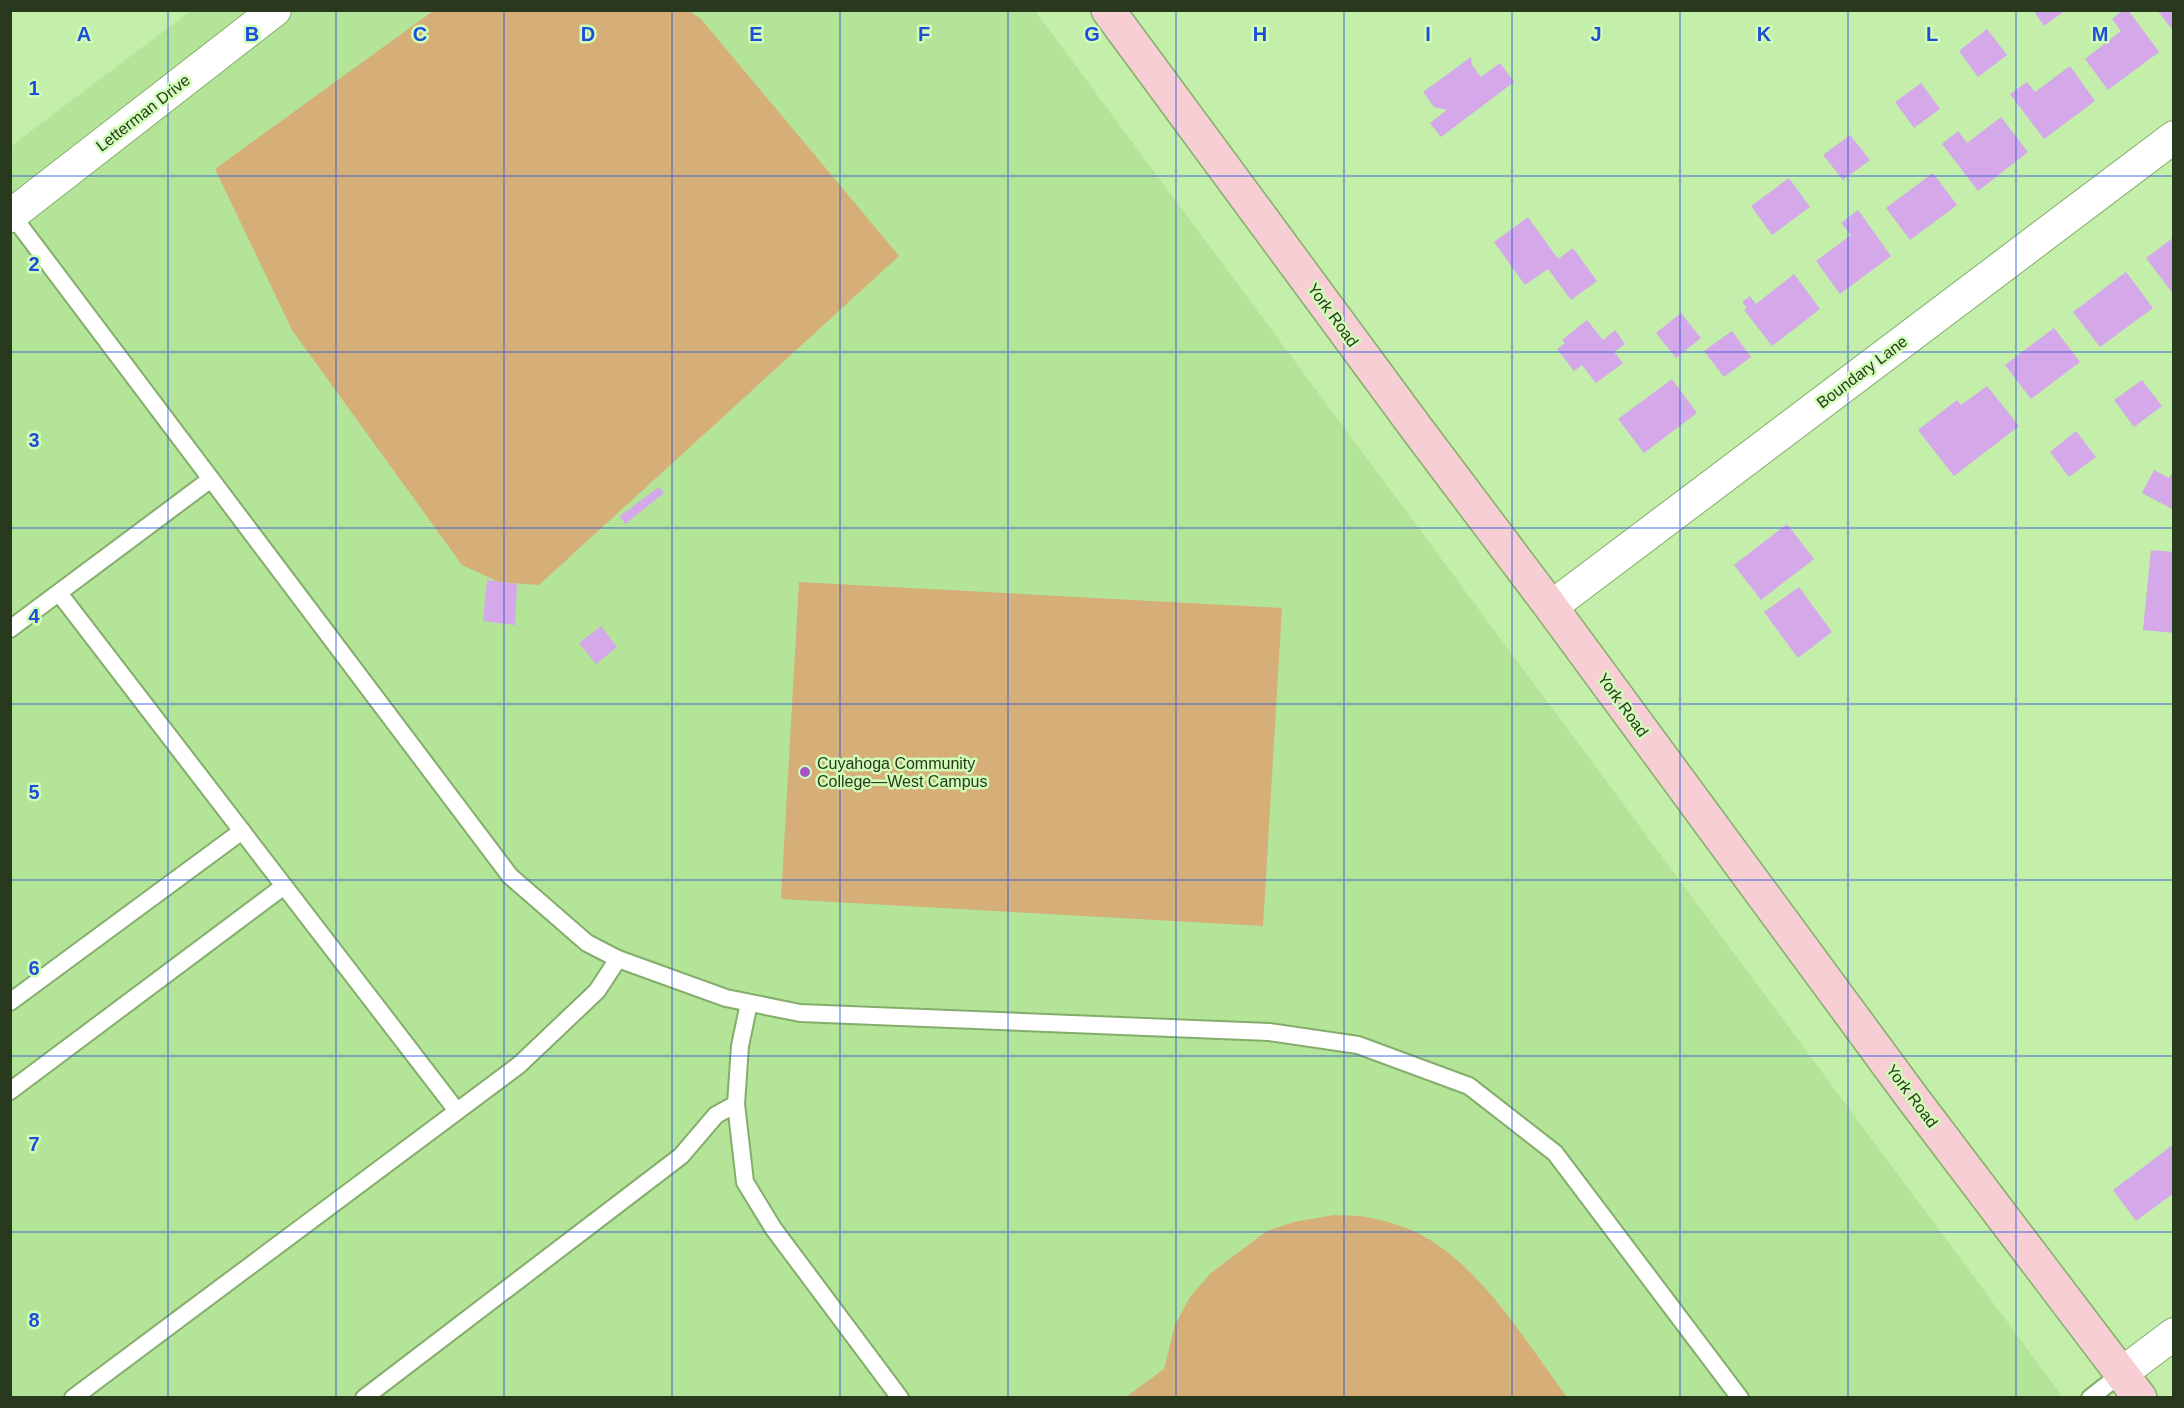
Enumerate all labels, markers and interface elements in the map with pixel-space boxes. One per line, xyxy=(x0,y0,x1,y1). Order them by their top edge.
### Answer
text: A xyxy=(77,23,91,45)
text: B xyxy=(245,23,259,45)
text: C xyxy=(413,23,427,45)
text: D xyxy=(581,23,595,45)
text: E xyxy=(749,23,763,45)
text: F xyxy=(918,23,930,45)
text: G xyxy=(1084,23,1100,45)
text: H xyxy=(1253,23,1267,45)
text: I xyxy=(1425,23,1431,45)
text: J xyxy=(1590,23,1602,45)
text: K xyxy=(1757,23,1772,45)
text: L xyxy=(1926,23,1938,45)
text: M xyxy=(2092,23,2108,45)
street label: Letterman Drive xyxy=(93,71,193,155)
text: 1 xyxy=(28,77,40,99)
text: 2 xyxy=(28,253,40,275)
street label: York Road xyxy=(1304,280,1362,350)
street label: Boundary Lane xyxy=(1814,332,1911,411)
text: 3 xyxy=(28,429,40,451)
text: 4 xyxy=(28,605,40,627)
street label: York Road xyxy=(1594,670,1652,740)
place label: Cuyahoga Community College—West Campus xyxy=(817,755,987,790)
marker: Cuyahoga Community College—West Campus xyxy=(798,765,812,779)
text: 5 xyxy=(28,781,40,803)
text: 6 xyxy=(28,957,40,979)
street label: York Road xyxy=(1883,1061,1941,1131)
text: 7 xyxy=(28,1133,40,1155)
text: 8 xyxy=(28,1309,40,1331)

